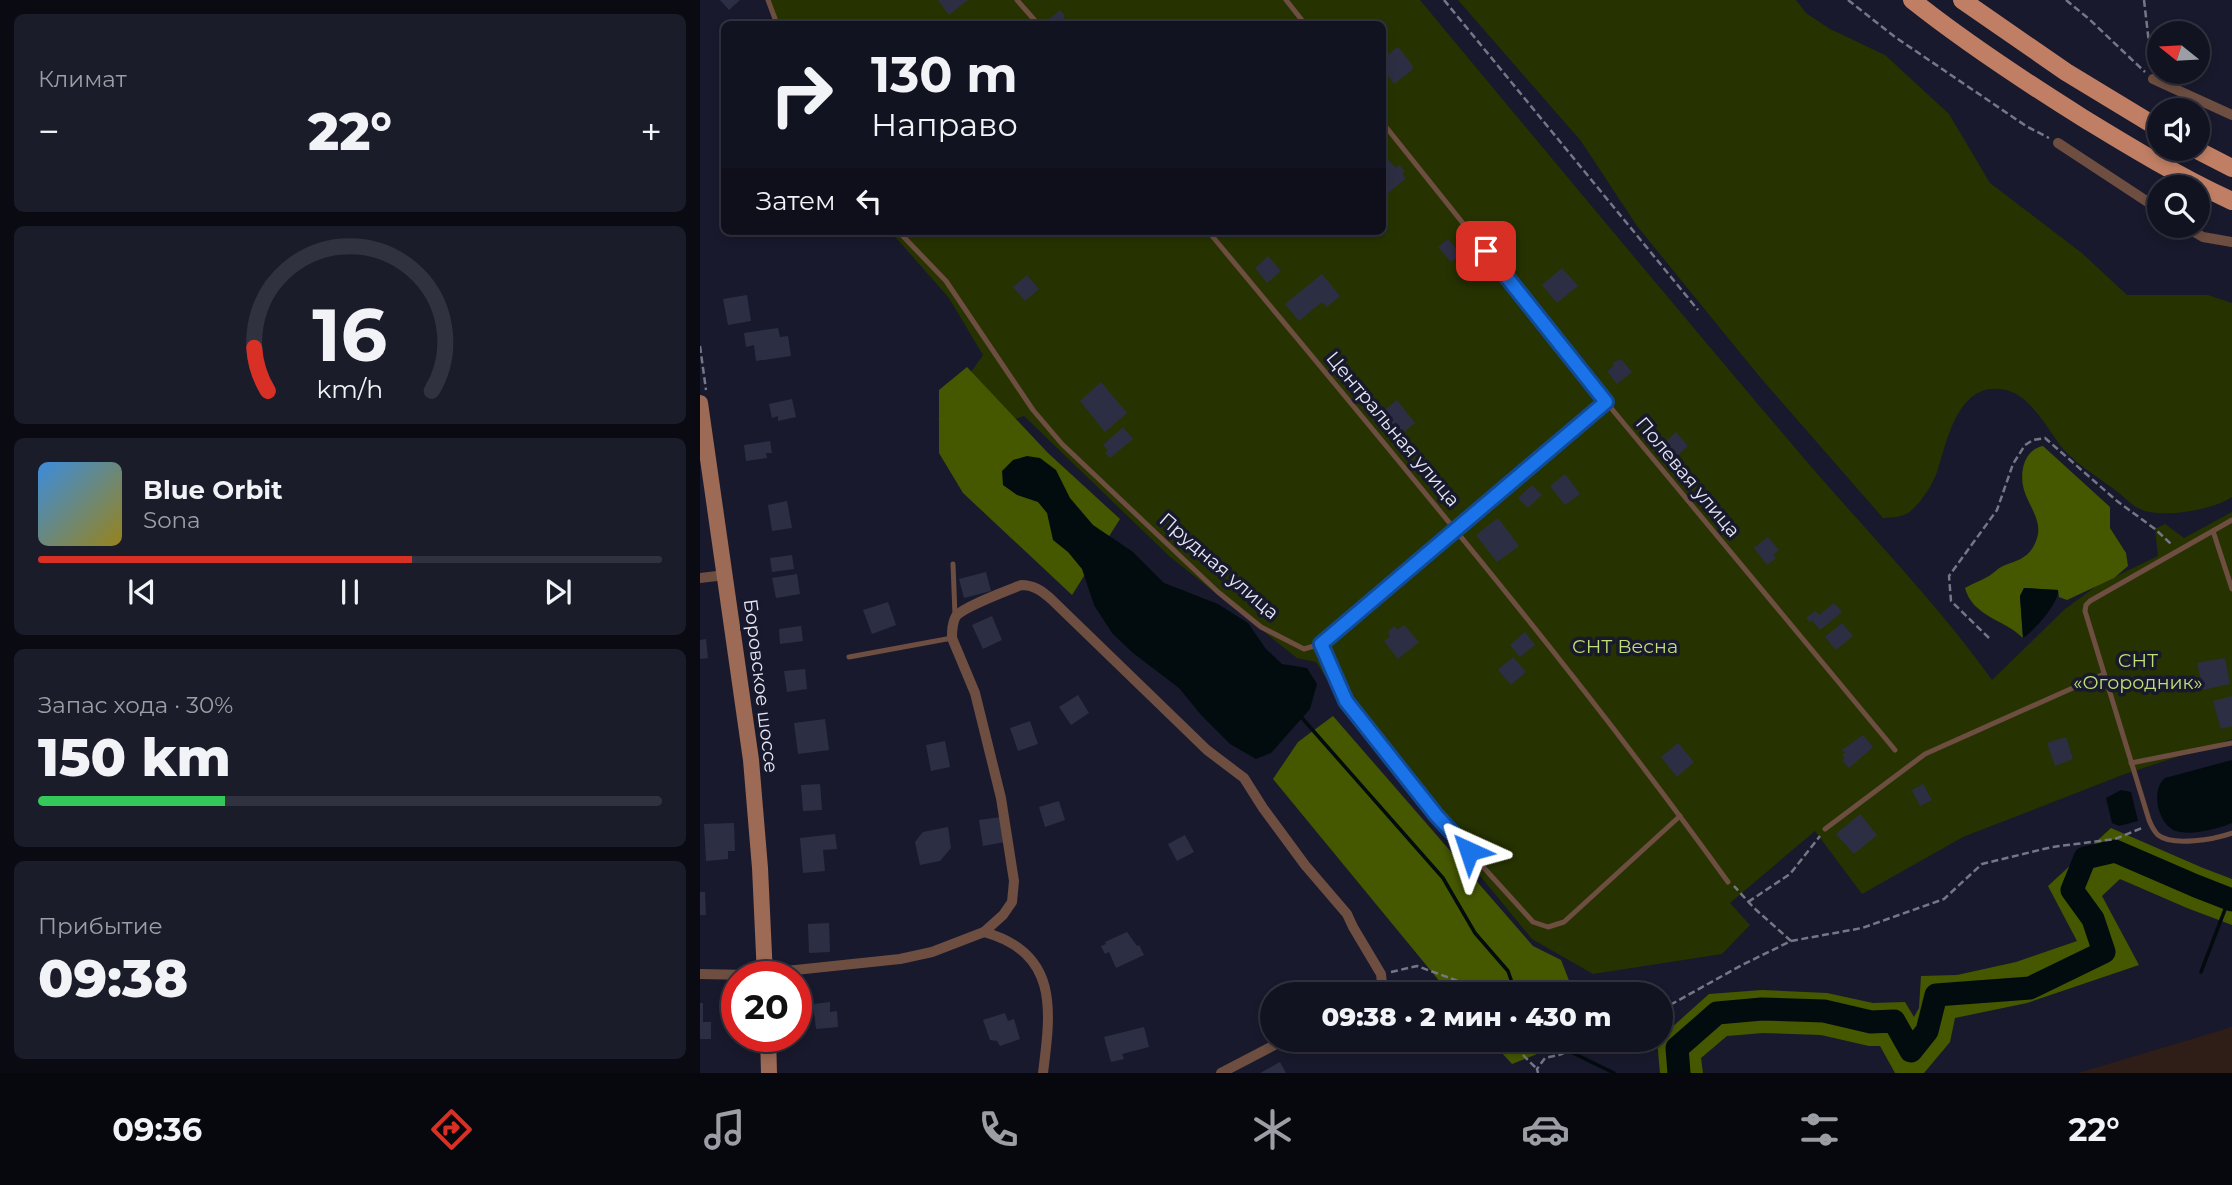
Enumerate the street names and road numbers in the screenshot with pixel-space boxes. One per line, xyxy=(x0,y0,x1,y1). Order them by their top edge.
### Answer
street label: Центральная улица xyxy=(1321,347,1465,511)
street label: Полевая улица xyxy=(1631,412,1745,542)
street label: Прудная улица xyxy=(1155,508,1283,624)
street label: Боровское шоссе xyxy=(739,598,783,774)

